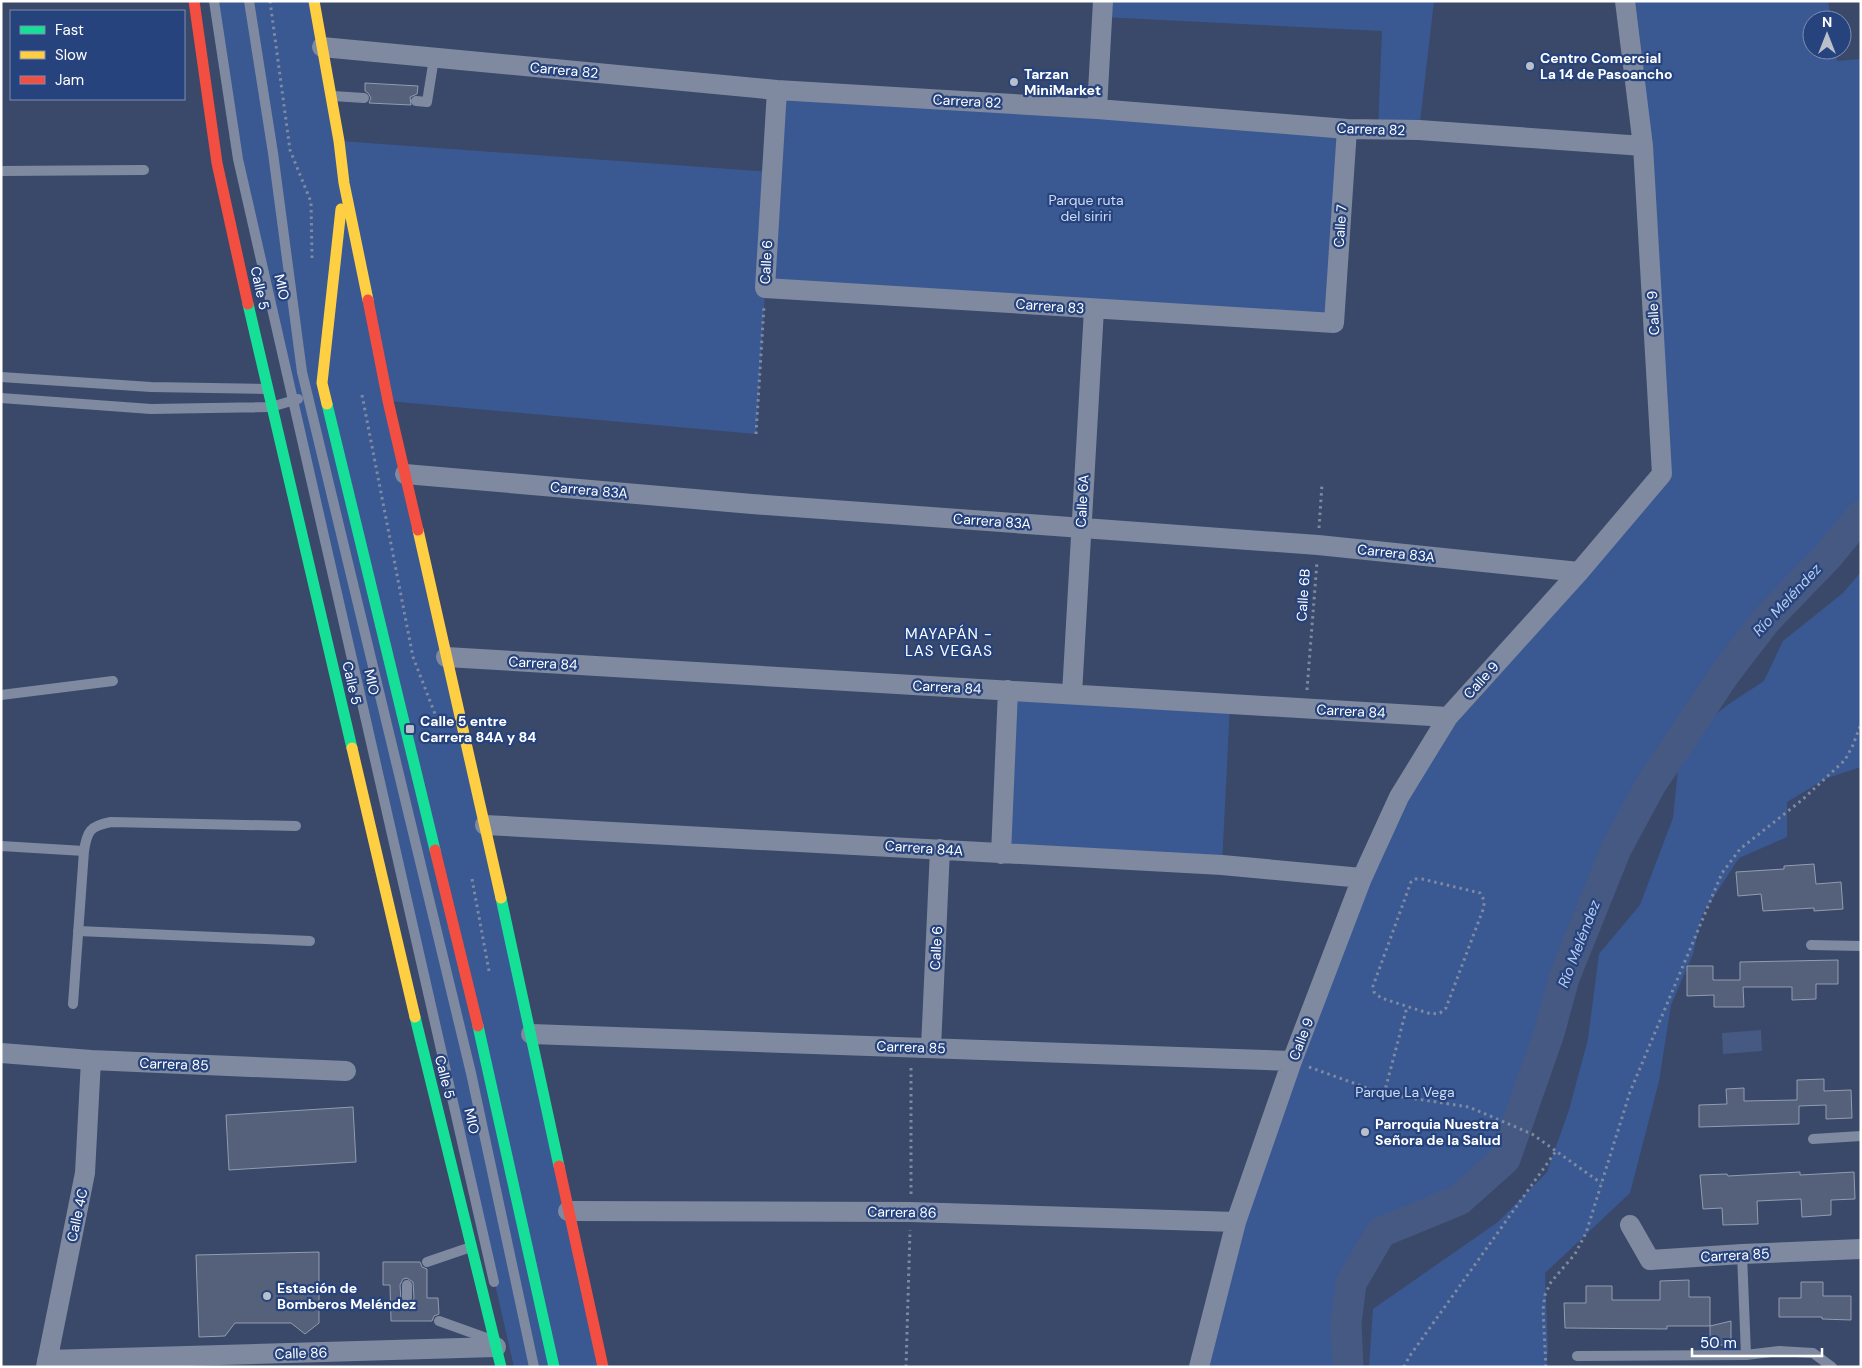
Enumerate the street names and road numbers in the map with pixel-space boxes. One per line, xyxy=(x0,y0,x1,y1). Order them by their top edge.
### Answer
street label: Carrera 82 xyxy=(529,58,599,82)
street label: Carrera 82 xyxy=(932,90,1002,112)
street label: Carrera 82 xyxy=(1336,119,1406,139)
street label: Calle 7 xyxy=(1330,204,1350,248)
street label: Calle 6 xyxy=(756,239,776,285)
street label: Calle 5 xyxy=(247,265,273,311)
street label: MIO xyxy=(270,272,294,302)
street label: Calle 9 xyxy=(1643,290,1663,336)
street label: Carrera 83 xyxy=(1015,295,1085,317)
street label: Calle 6A xyxy=(1072,474,1092,528)
street label: Carrera 83A xyxy=(549,478,629,502)
street label: Carrera 83A xyxy=(953,509,1031,533)
street label: Carrera 83A xyxy=(1356,540,1436,566)
street label: Calle 6B xyxy=(1292,568,1314,622)
street label: Carrera 84 xyxy=(508,652,579,674)
street label: Calle 9 xyxy=(1459,657,1503,703)
street label: Calle 5 xyxy=(338,659,366,707)
street label: MIO xyxy=(360,667,384,697)
street label: Carrera 84 xyxy=(912,676,983,698)
street label: Carrera 84 xyxy=(1316,700,1387,722)
street label: Carrera 84A xyxy=(884,836,964,860)
street label: Calle 6 xyxy=(926,925,946,971)
street label: Calle 9 xyxy=(1285,1015,1317,1063)
street label: Carrera 85 xyxy=(876,1037,946,1057)
street label: Calle 5 xyxy=(431,1053,459,1101)
street label: Carrera 85 xyxy=(139,1054,209,1074)
street label: MIO xyxy=(460,1106,484,1136)
street label: Calle 4C xyxy=(63,1187,91,1243)
street label: Carrera 86 xyxy=(867,1202,937,1222)
street label: Carrera 85 xyxy=(1700,1244,1770,1266)
street label: Calle 86 xyxy=(274,1343,328,1363)

